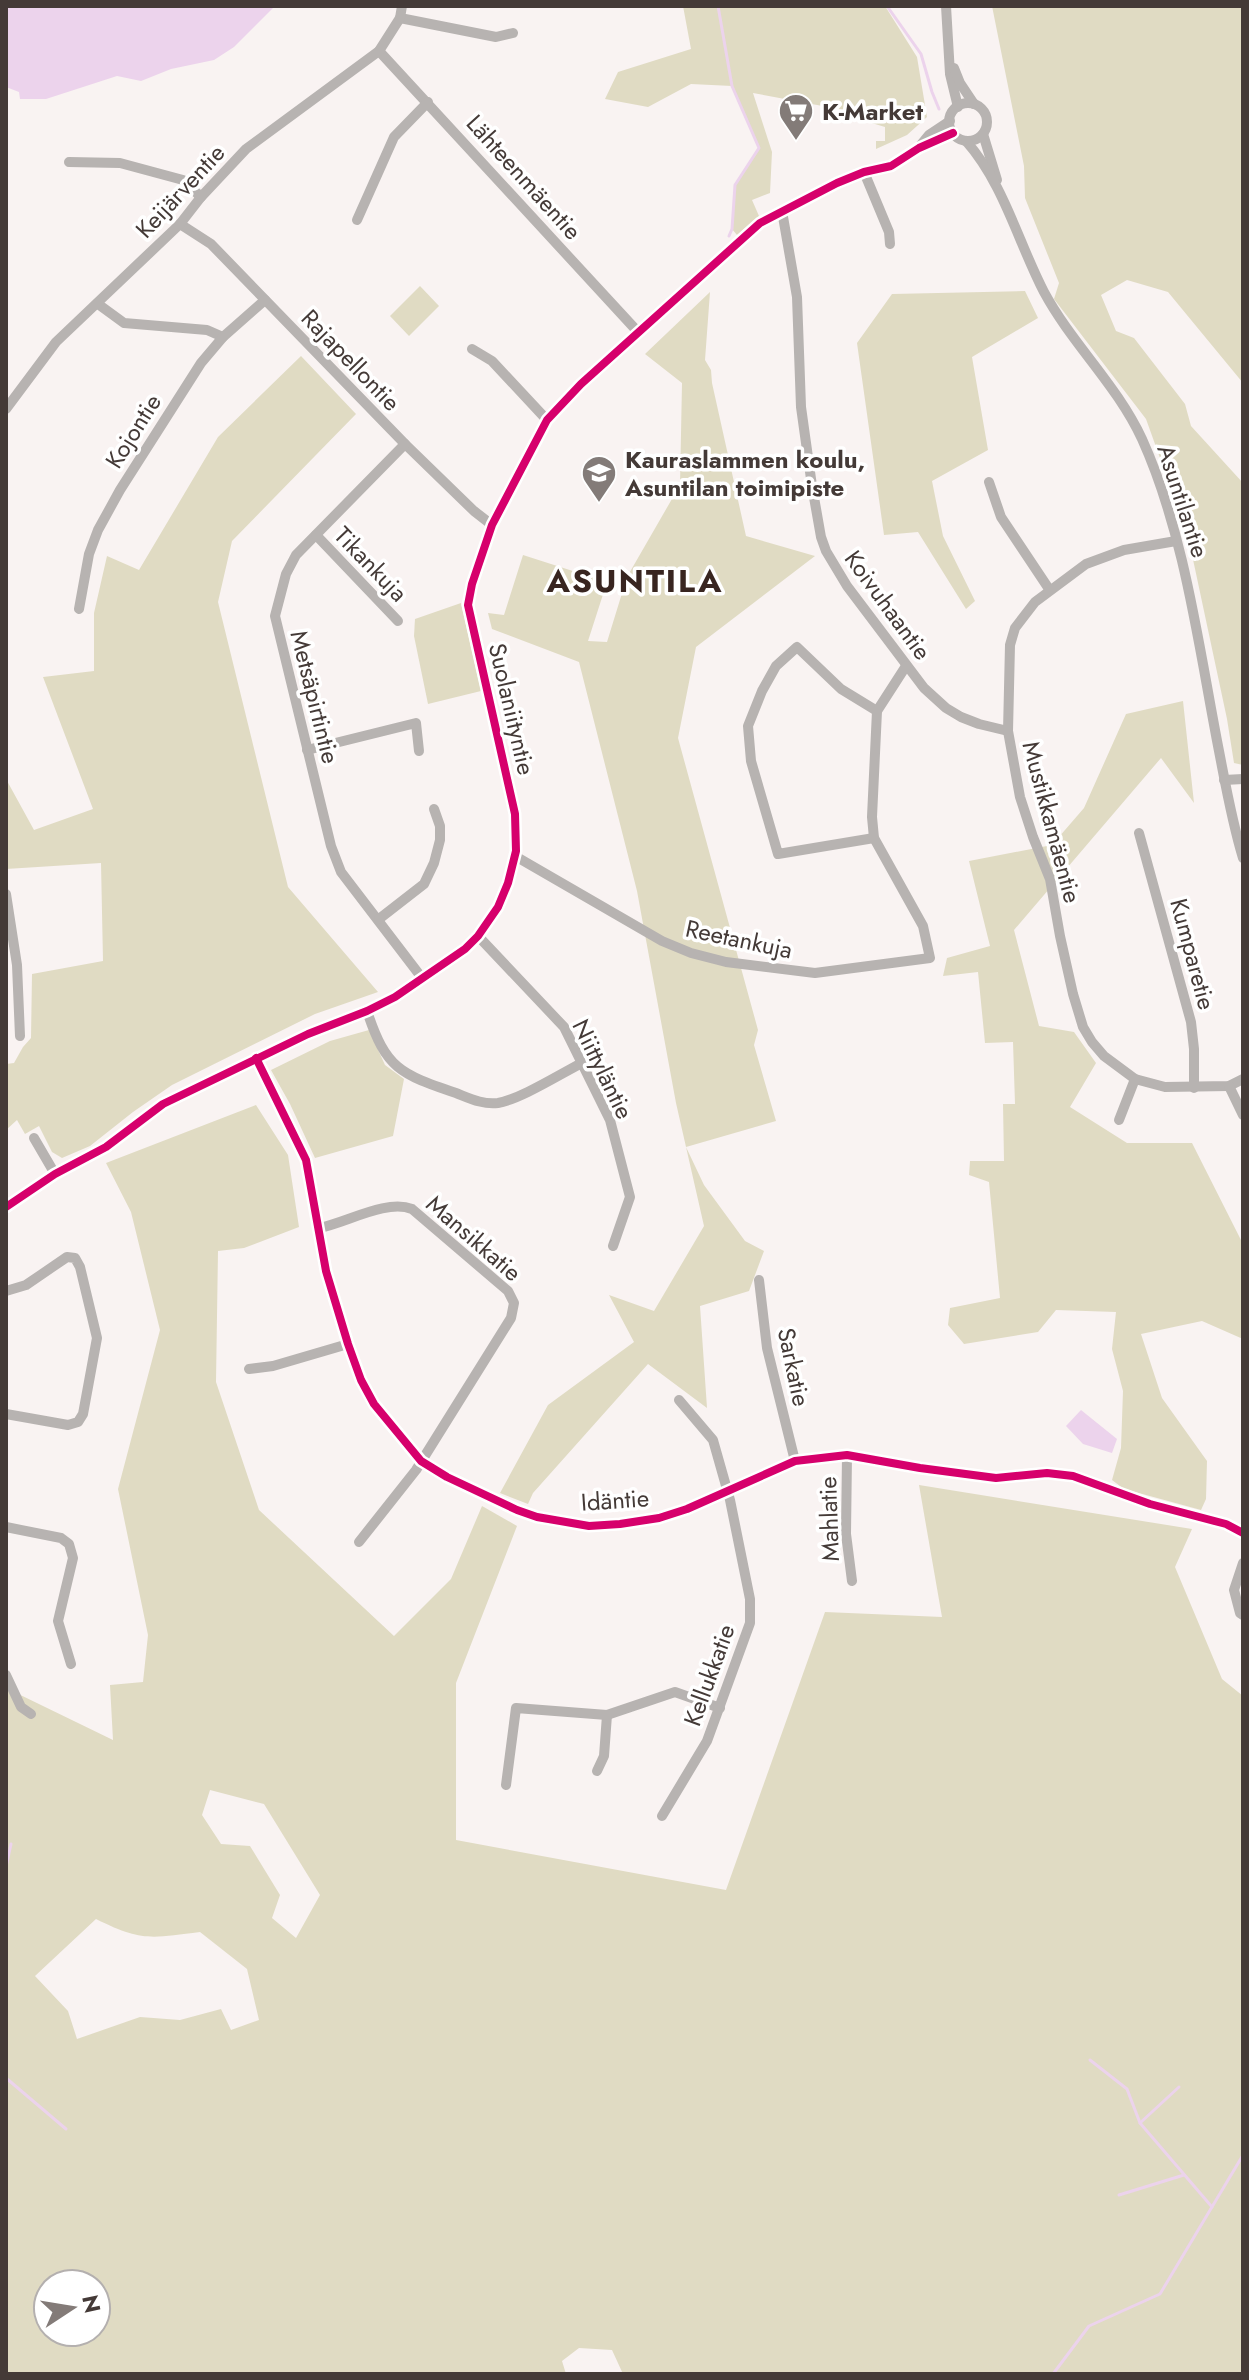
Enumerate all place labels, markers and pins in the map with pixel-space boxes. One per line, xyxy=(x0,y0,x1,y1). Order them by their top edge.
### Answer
supermarket icon: K-Market xyxy=(777,92,815,142)
place label: K-Market xyxy=(822,94,924,129)
place label: Kauraslammen koulu, Asuntilan toimipiste xyxy=(624,442,865,505)
school or university icon: Kauraslammen koulu, Asuntilan toimipiste xyxy=(580,454,618,504)

